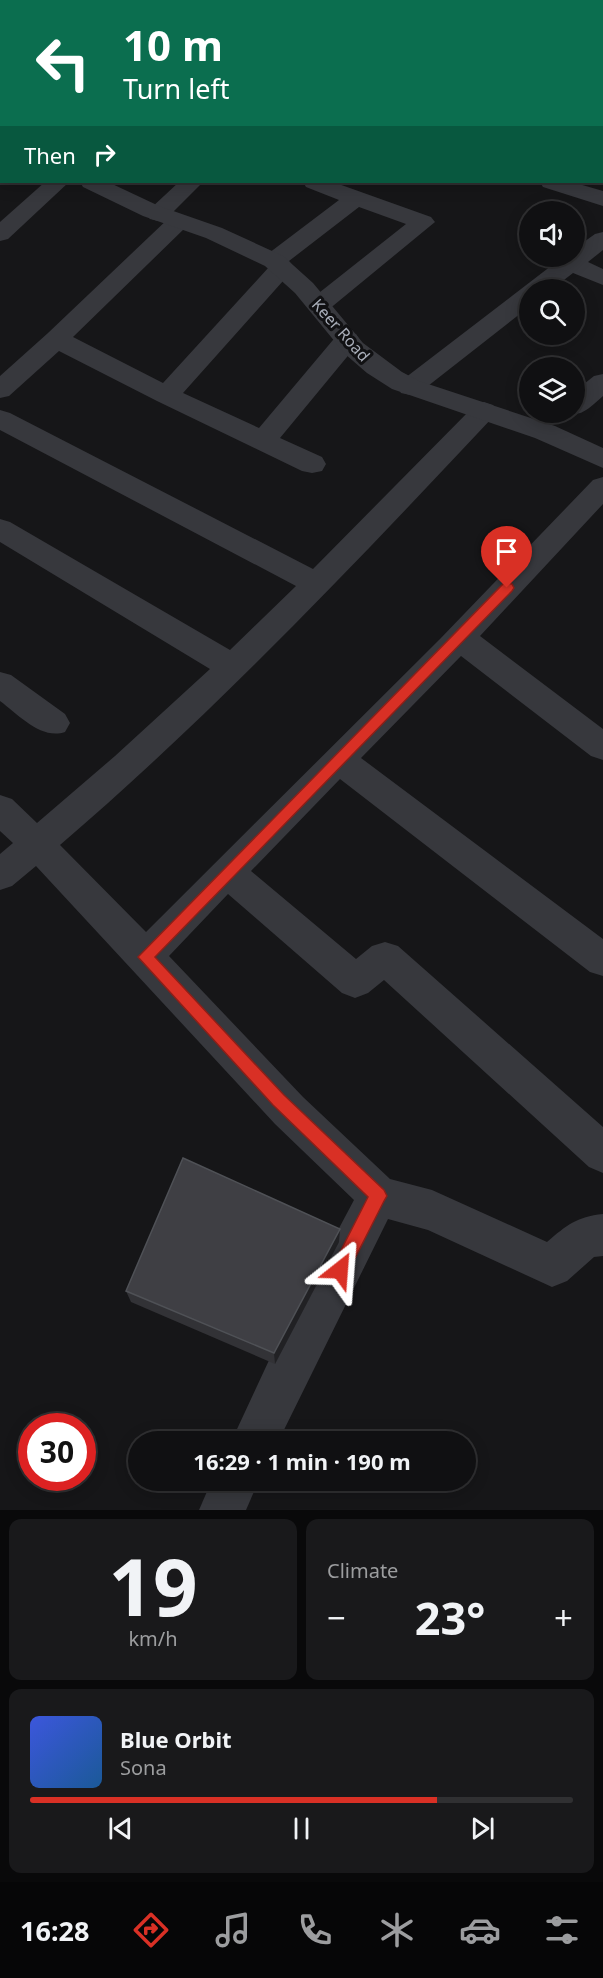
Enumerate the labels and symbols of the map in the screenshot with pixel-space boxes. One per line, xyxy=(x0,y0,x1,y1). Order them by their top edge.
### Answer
street label: Keer Road xyxy=(307,294,375,366)
pin xyxy=(481,526,532,588)
position arrow xyxy=(308,1238,372,1302)
speed limit sign: 30 xyxy=(18,1413,96,1491)

